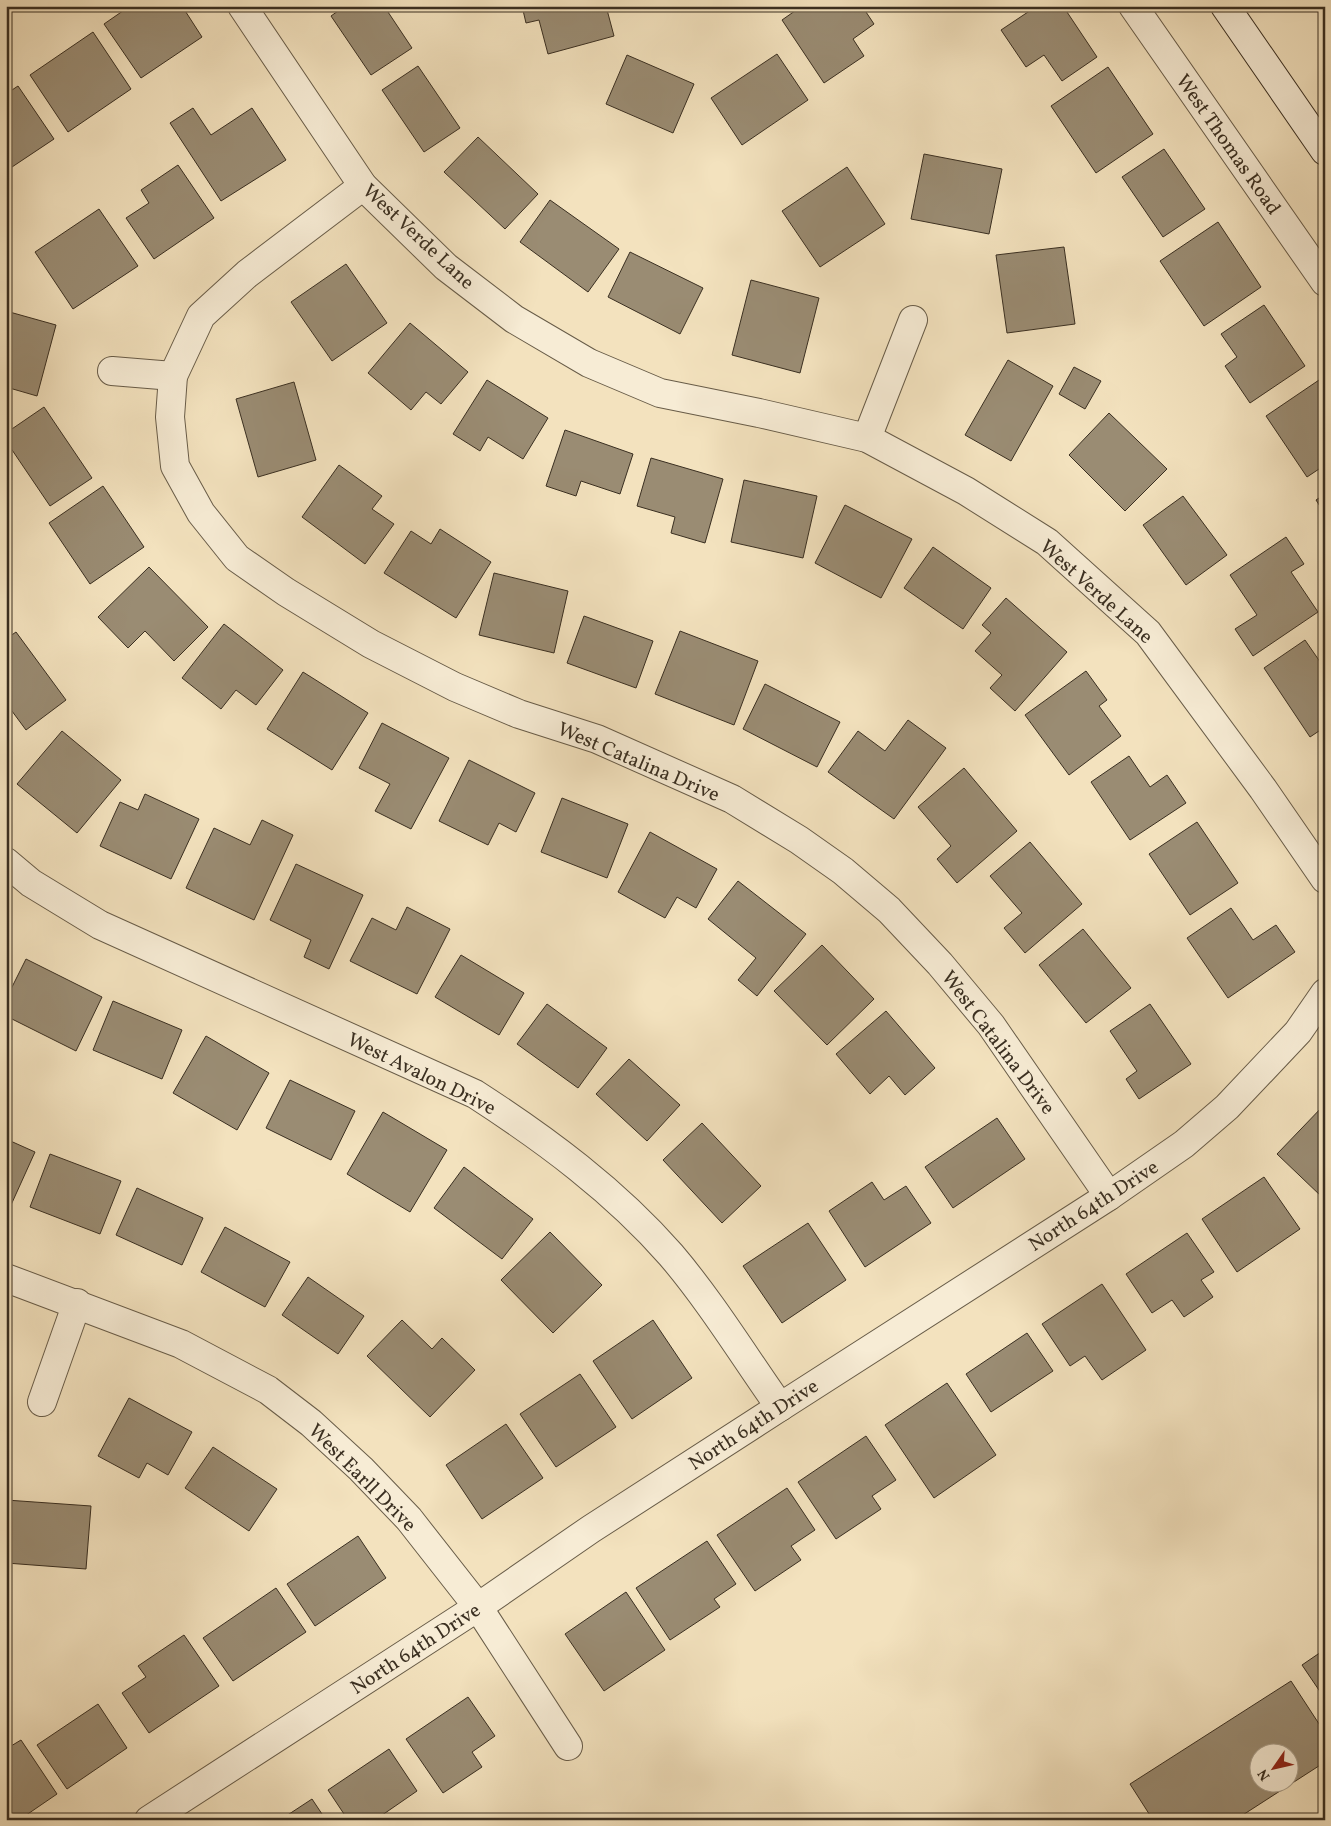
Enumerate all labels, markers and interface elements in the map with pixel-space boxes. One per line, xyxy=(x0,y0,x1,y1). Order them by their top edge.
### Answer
street label: West Thomas Road xyxy=(1168,69,1286,221)
street label: West Verde Lane xyxy=(355,178,480,297)
street label: West Verde Lane xyxy=(1033,534,1159,651)
street label: West Catalina Drive xyxy=(553,716,724,810)
street label: West Catalina Drive xyxy=(934,965,1061,1121)
street label: West Avalon Drive xyxy=(342,1027,500,1123)
street label: North 64th Drive xyxy=(1024,1154,1165,1259)
street label: North 64th Drive xyxy=(684,1373,825,1478)
street label: West Earll Drive xyxy=(301,1418,422,1539)
street label: North 64th Drive xyxy=(346,1597,487,1702)
north arrow xyxy=(1248,1744,1298,1794)
text: N xyxy=(1254,1765,1275,1784)

